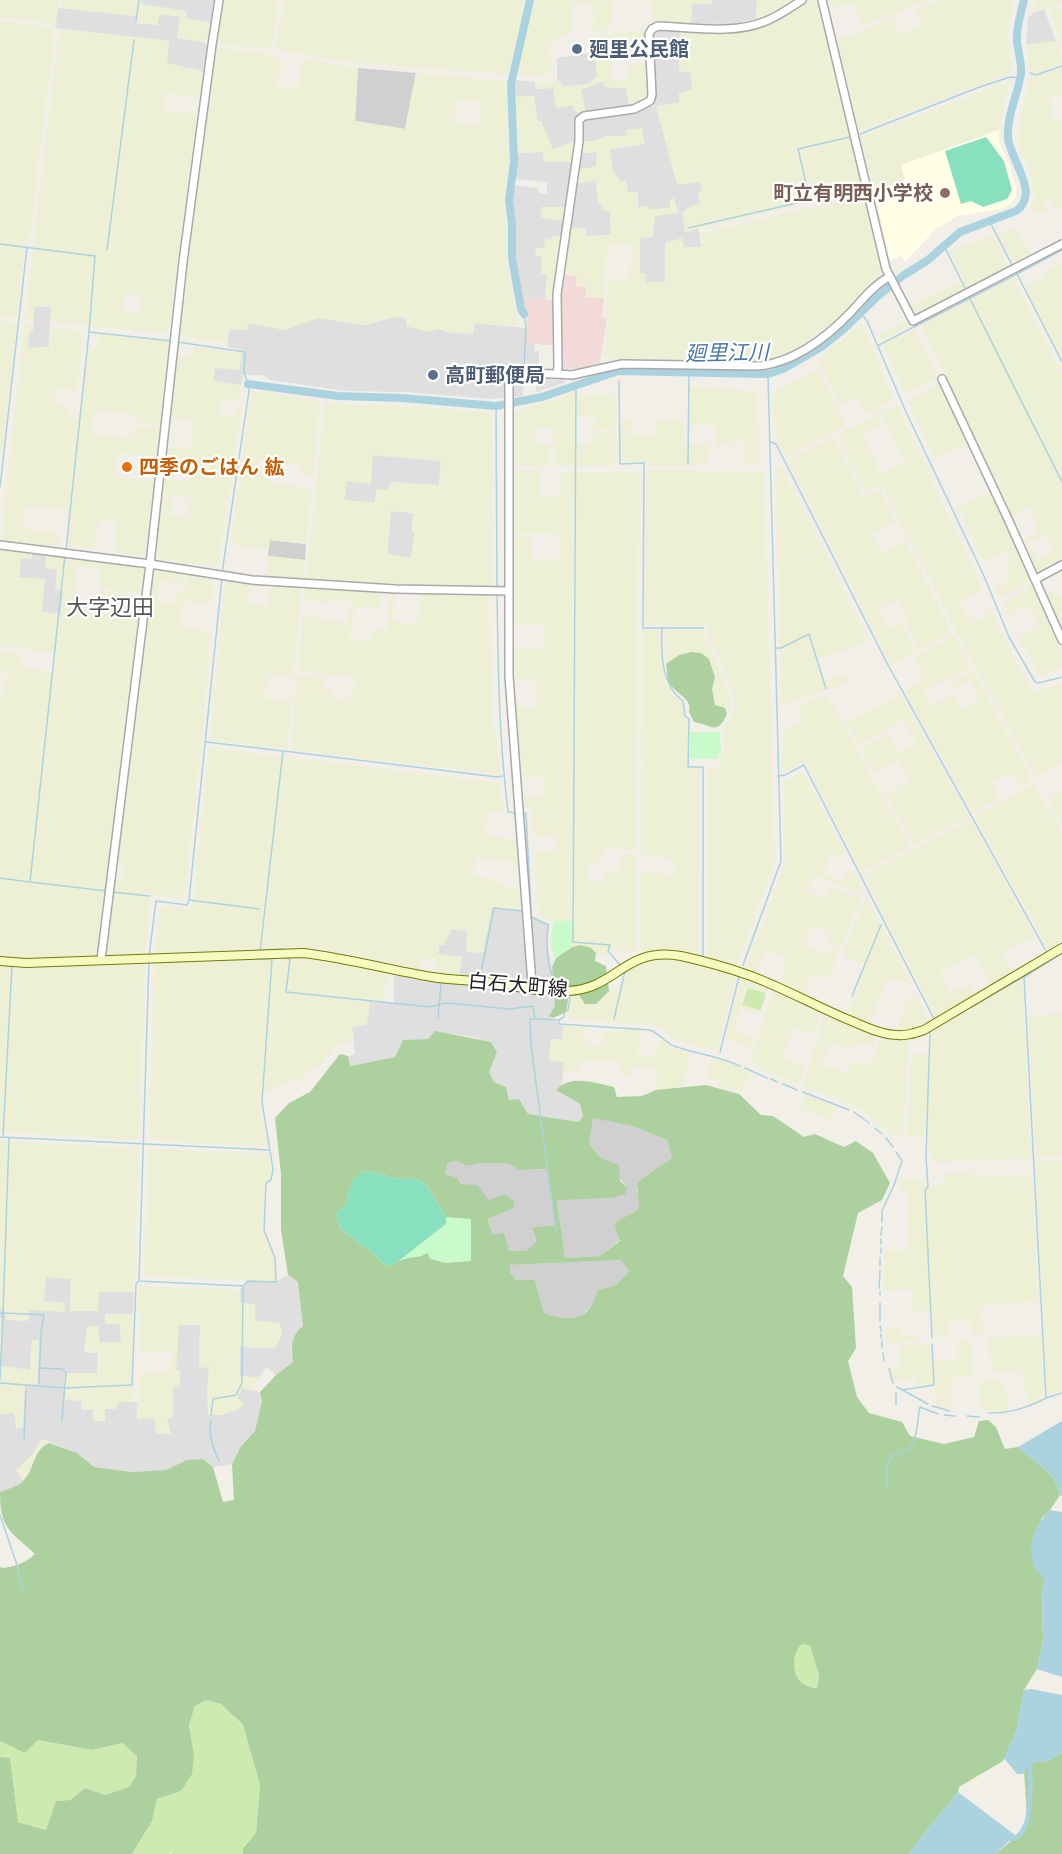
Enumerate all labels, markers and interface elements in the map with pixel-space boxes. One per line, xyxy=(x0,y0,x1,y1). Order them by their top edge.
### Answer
place label: 廻里公民館 xyxy=(589,36,689,61)
marker: 廻里公民館 xyxy=(570,42,584,56)
place label: 町立有明西小学校 xyxy=(773,180,933,205)
marker: 町立有明西小学校 xyxy=(938,186,952,200)
water label: 廻里江川 xyxy=(685,338,771,366)
place label: 高町郵便局 xyxy=(445,362,545,387)
marker: 高町郵便局 xyxy=(426,368,440,382)
place label: 四季のごはん 紘 xyxy=(139,454,285,479)
marker: 四季のごはん 紘 xyxy=(120,460,134,474)
district label: 大字辺田 xyxy=(66,593,154,621)
street label: 白石大町線 xyxy=(467,968,569,1001)

